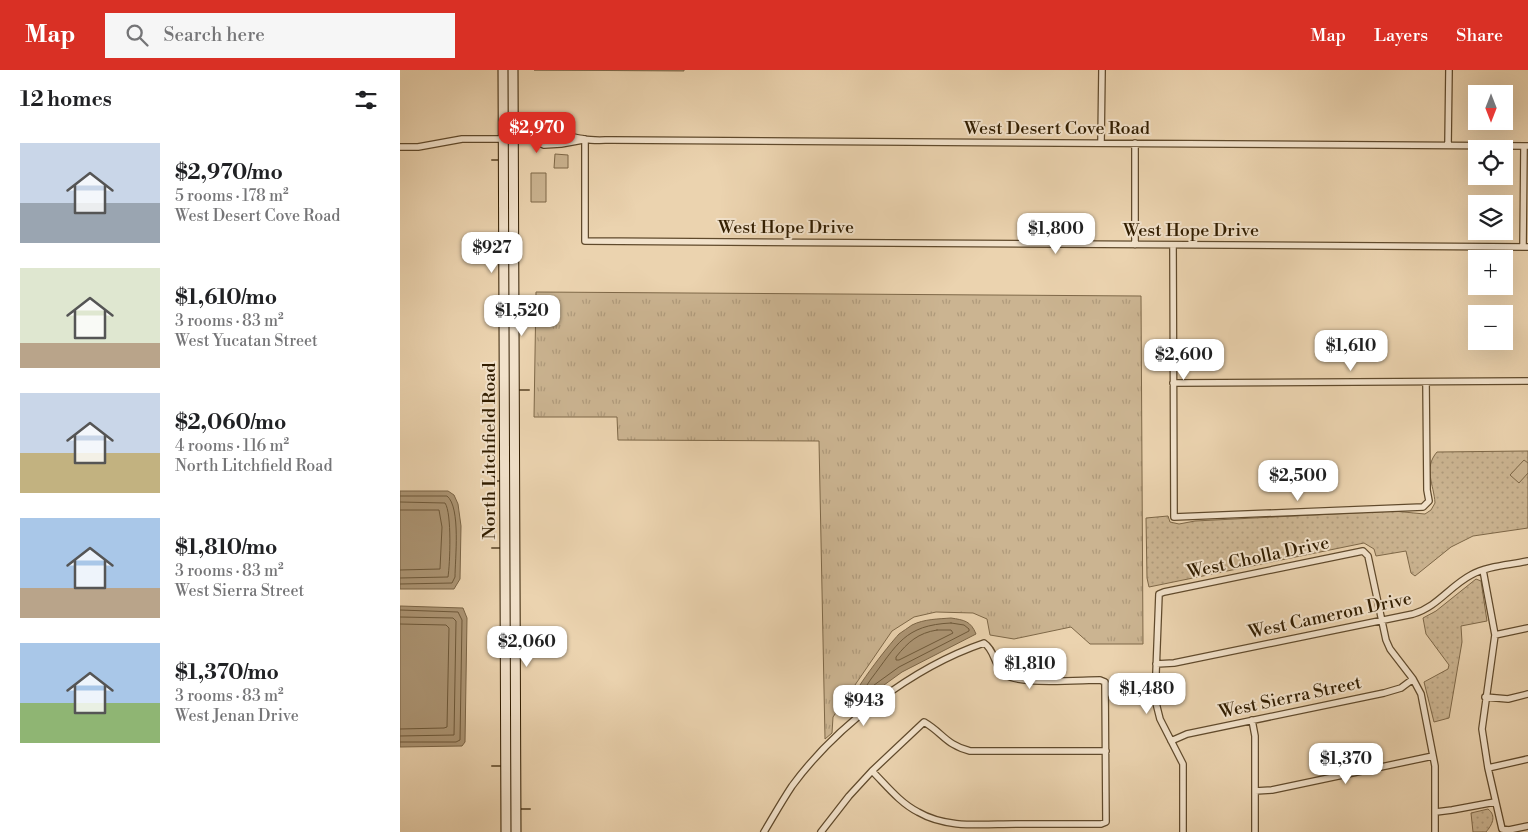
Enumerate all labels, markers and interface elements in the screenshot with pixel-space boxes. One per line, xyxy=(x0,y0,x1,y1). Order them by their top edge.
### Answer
search box xyxy=(105,13,455,58)
text: Map xyxy=(25,20,75,50)
icon: search xyxy=(123,21,151,49)
text: Search here xyxy=(163,23,265,47)
text: Map xyxy=(1311,24,1346,47)
text: Layers xyxy=(1374,24,1428,47)
text: Share xyxy=(1456,24,1503,47)
north arrow xyxy=(1468,85,1512,130)
map controls xyxy=(1468,85,1513,350)
icon: filters xyxy=(352,86,380,114)
text: 12 homes xyxy=(20,87,112,113)
pin: $2,970 xyxy=(496,112,578,154)
street label: West Desert Cove Road xyxy=(963,117,1151,140)
text: $2,970 xyxy=(509,118,565,138)
button: locate xyxy=(1468,140,1513,185)
text: $2,970/mo xyxy=(175,160,283,186)
icon: home xyxy=(60,163,120,223)
text: 5 rooms · 178 m² xyxy=(175,186,289,206)
button: layers xyxy=(1468,195,1513,240)
text: West Desert Cove Road xyxy=(175,206,340,226)
pin: $1,800 xyxy=(1015,212,1097,255)
street label: West Hope Drive xyxy=(717,216,854,239)
text: $1,800 xyxy=(1028,219,1084,239)
street label: West Hope Drive xyxy=(1122,219,1259,242)
pin: $927 xyxy=(462,232,522,274)
text: $927 xyxy=(473,238,511,258)
button: + xyxy=(1468,250,1513,295)
text: $1,610/mo xyxy=(175,285,277,311)
icon: home xyxy=(60,288,120,348)
pin: $1,520 xyxy=(481,294,563,337)
text: $1,520 xyxy=(495,301,549,321)
button: − xyxy=(1468,305,1513,350)
text: 3 rooms · 83 m² xyxy=(175,311,284,331)
pin: $1,610 xyxy=(1310,330,1392,372)
text: West Yucatan Street xyxy=(175,331,318,351)
text: $1,610 xyxy=(1326,336,1376,356)
pin: $2,600 xyxy=(1143,338,1225,381)
text: $2,600 xyxy=(1155,345,1213,365)
street label: North Litchfield Road xyxy=(478,362,501,540)
text: $2,060/mo xyxy=(175,410,286,436)
icon: home xyxy=(60,413,120,473)
text: 4 rooms · 116 m² xyxy=(175,436,289,456)
text: North Litchfield Road xyxy=(175,456,333,476)
pin: $2,500 xyxy=(1257,460,1339,502)
text: $2,500 xyxy=(1269,466,1327,486)
street label: West Cholla Drive xyxy=(1184,531,1331,584)
text: $1,810/mo xyxy=(175,535,277,561)
icon: home xyxy=(60,538,120,598)
text: 3 rooms · 83 m² xyxy=(175,561,284,581)
text: West Sierra Street xyxy=(175,581,304,601)
street label: West Cameron Drive xyxy=(1245,587,1414,644)
pin: $2,060 xyxy=(486,626,568,668)
text: $2,060 xyxy=(498,632,556,652)
pin: $1,810 xyxy=(989,648,1071,690)
text: $1,810 xyxy=(1004,654,1056,674)
text: $1,370/mo xyxy=(175,660,279,686)
icon: home xyxy=(60,663,120,723)
street label: West Sierra Street xyxy=(1216,671,1364,724)
pin: $1,480 xyxy=(1106,672,1188,715)
text: $1,480 xyxy=(1120,679,1174,699)
pin: $943 xyxy=(834,684,894,727)
text: 3 rooms · 83 m² xyxy=(175,686,284,706)
text: $943 xyxy=(844,691,884,711)
text: West Jenan Drive xyxy=(175,706,299,726)
pin: $1,370 xyxy=(1305,742,1387,785)
text: $1,370 xyxy=(1320,749,1372,769)

